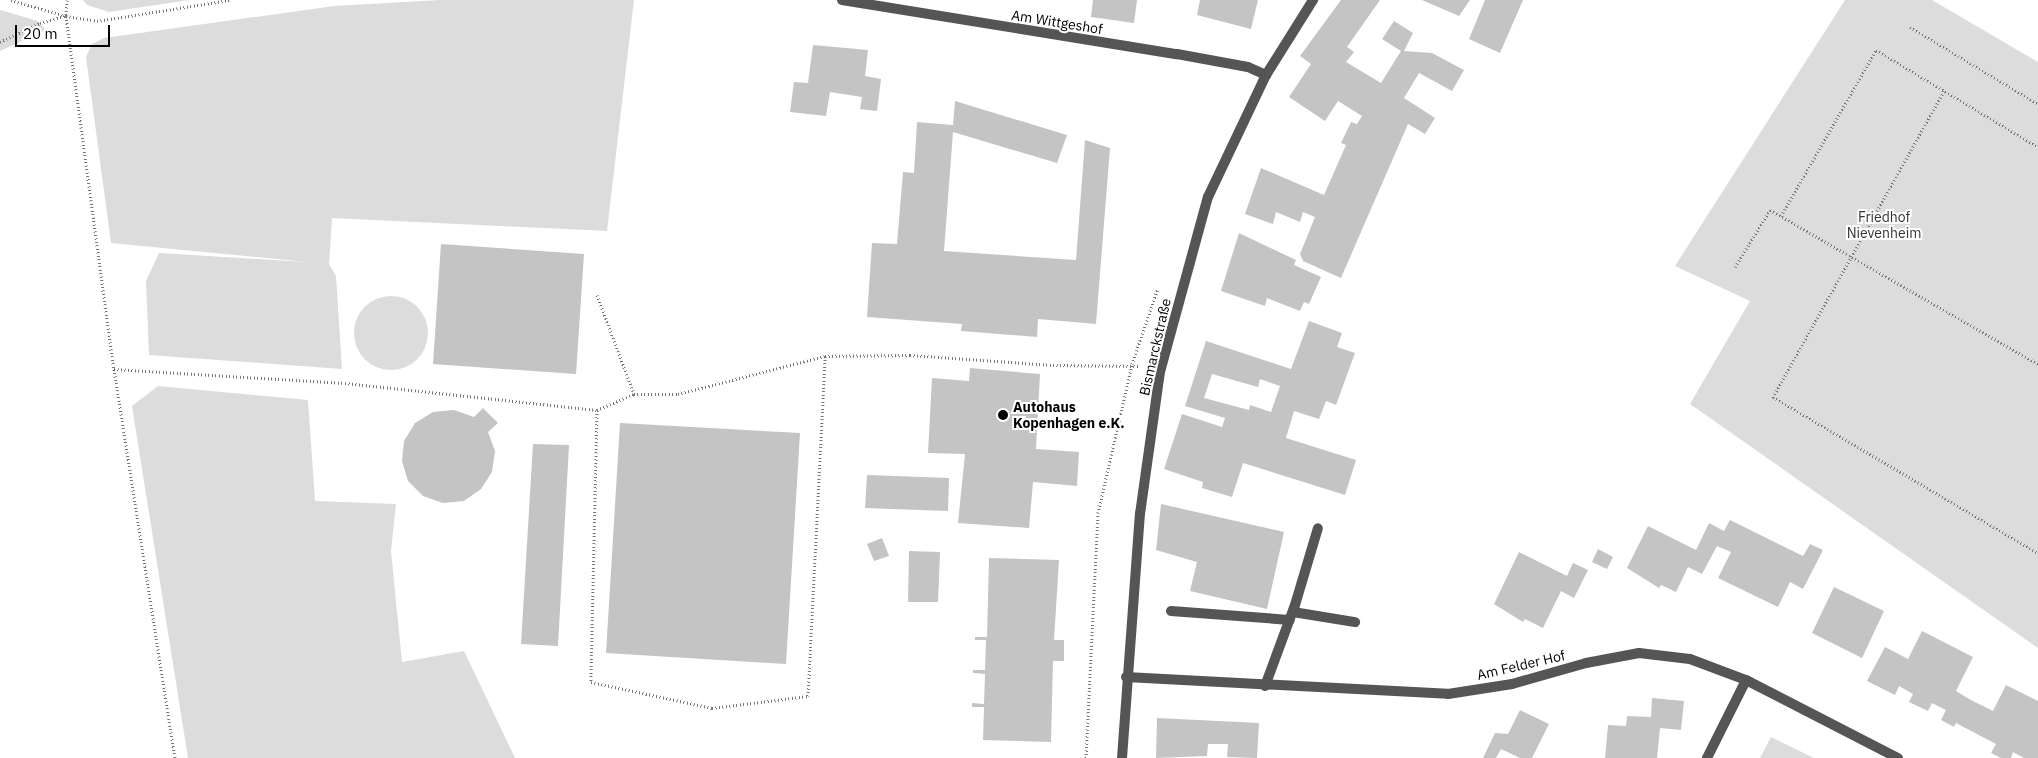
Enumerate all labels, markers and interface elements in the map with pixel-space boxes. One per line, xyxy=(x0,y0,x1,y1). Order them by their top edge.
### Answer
street label: Am Wittgeshof xyxy=(1010,7,1104,37)
scale bar xyxy=(18,15,112,47)
text: 20 m xyxy=(23,24,58,43)
park label: Friedhof Nievenheim xyxy=(1847,209,1921,242)
street label: Bismarckstraße xyxy=(1136,297,1174,397)
place label: Autohaus Kopenhagen e.K. xyxy=(1013,399,1125,432)
marker: Autohaus Kopenhagen e.K. xyxy=(997,409,1009,421)
street label: Am Felder Hof xyxy=(1475,647,1567,683)

